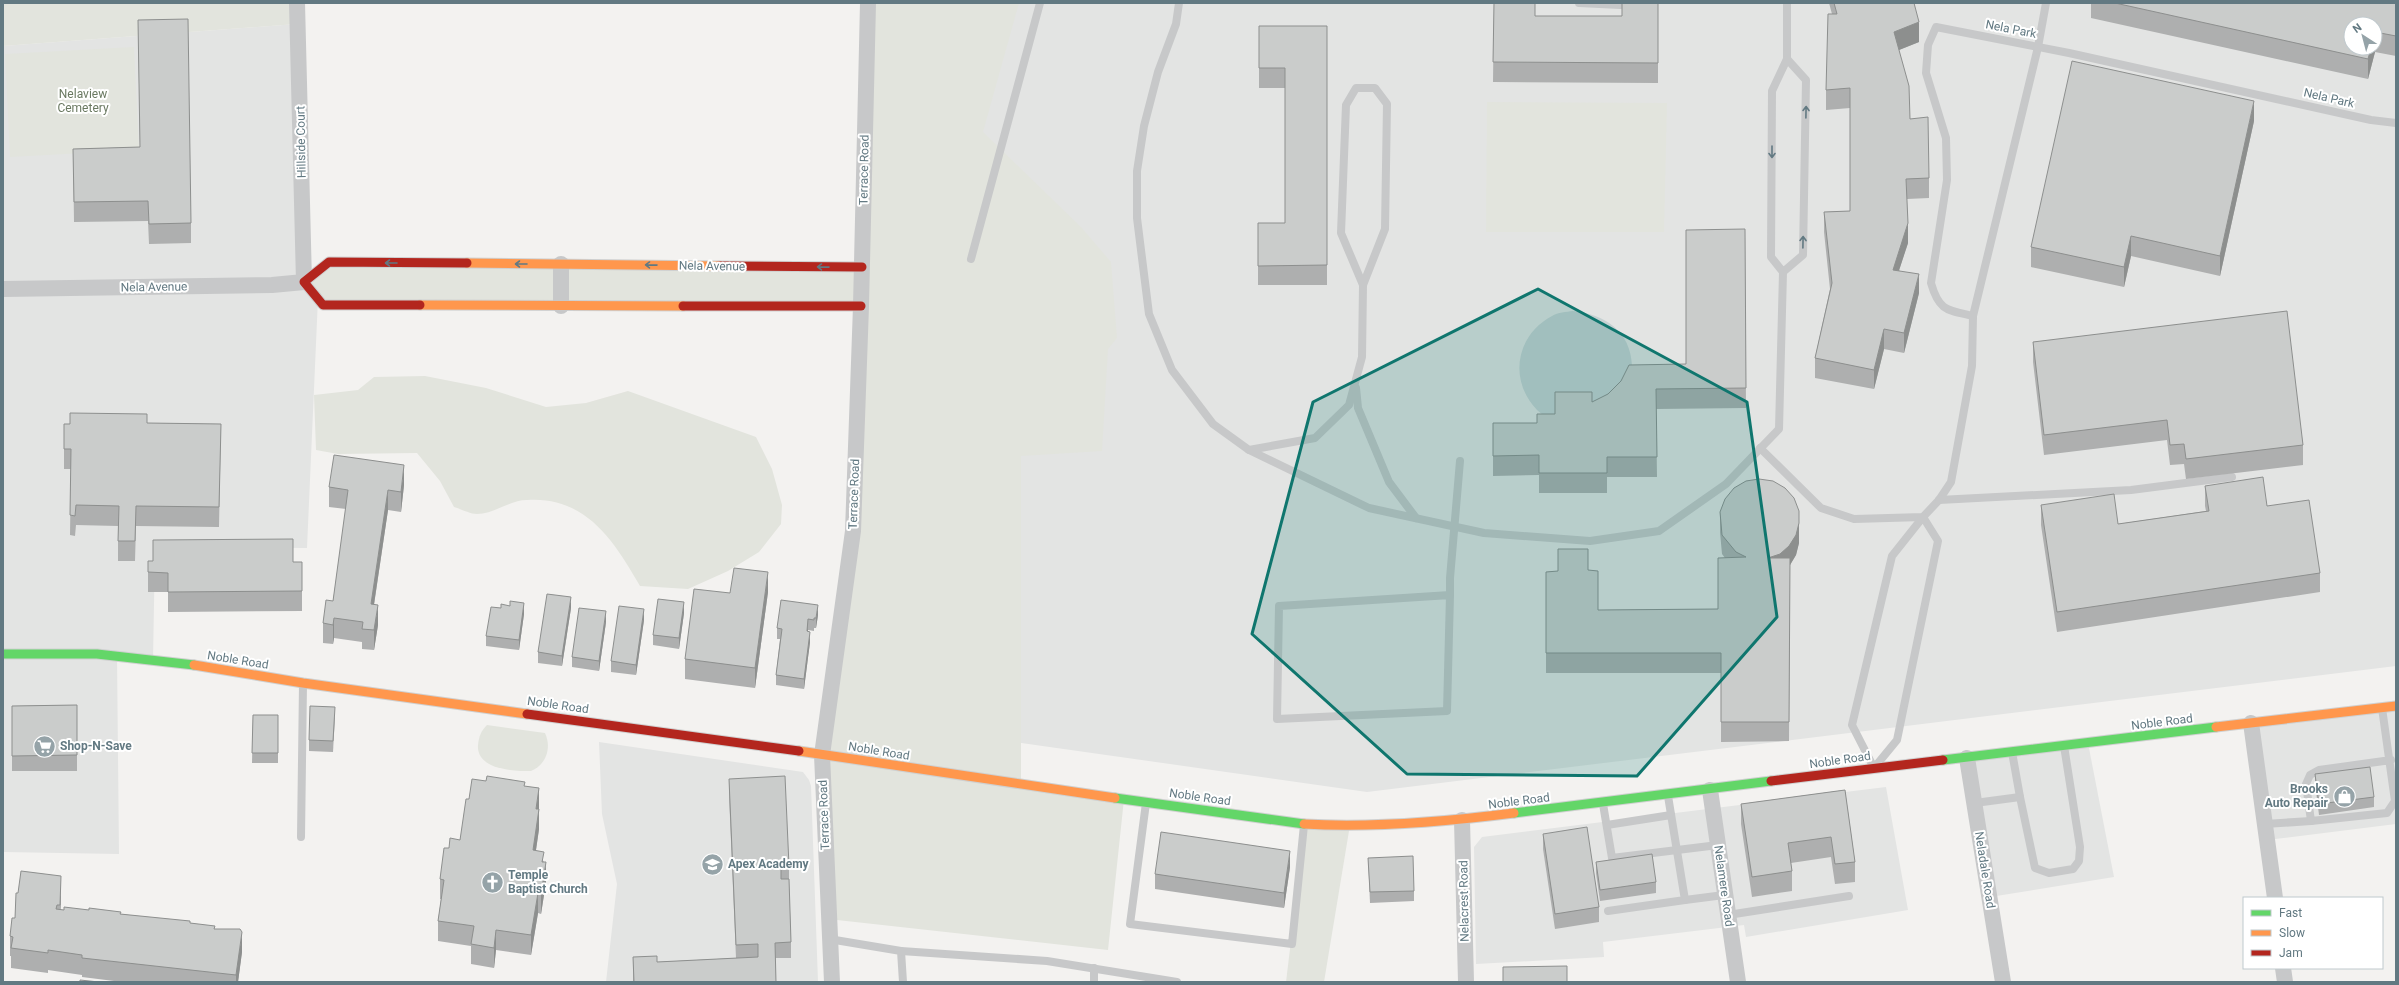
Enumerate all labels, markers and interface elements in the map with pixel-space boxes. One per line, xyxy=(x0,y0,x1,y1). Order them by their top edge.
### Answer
north arrow xyxy=(2343,16,2383,56)
street label: Nela Park xyxy=(1984,17,2039,41)
text: N xyxy=(2350,21,2365,36)
street label: Nela Park xyxy=(2302,85,2357,111)
park label: Nelaview Cemetery xyxy=(57,87,109,115)
street label: Hillside Court xyxy=(293,106,309,178)
one-way arrow xyxy=(1802,106,1809,119)
street label: Terrace Road xyxy=(856,135,872,205)
one-way arrow xyxy=(1768,145,1776,158)
one-way arrow xyxy=(1799,236,1807,249)
street label: Nela Avenue xyxy=(679,258,745,274)
one-way arrow xyxy=(385,259,398,267)
one-way arrow xyxy=(515,260,528,268)
one-way arrow xyxy=(645,261,658,269)
one-way arrow xyxy=(817,263,830,271)
street label: Nela Avenue xyxy=(121,279,187,295)
street label: Terrace Road xyxy=(846,459,862,529)
street label: Noble Road xyxy=(206,648,270,672)
street label: Noble Road xyxy=(526,694,590,716)
street label: Noble Road xyxy=(2130,711,2194,733)
supermarket icon: Shop-N-Save xyxy=(32,733,58,759)
place label: Shop-N-Save xyxy=(60,739,132,753)
street label: Noble Road xyxy=(847,739,911,763)
street label: Noble Road xyxy=(1808,749,1872,771)
street label: Terrace Road xyxy=(816,780,832,850)
place label: Brooks Auto Repair xyxy=(2265,782,2329,810)
shop icon: Brooks Auto Repair xyxy=(2331,783,2357,809)
street label: Noble Road xyxy=(1168,786,1232,808)
street label: Noble Road xyxy=(1487,790,1551,812)
street label: Neladale Road xyxy=(1972,831,1998,909)
street label: Nelamere Road xyxy=(1711,844,1737,928)
school or university icon: Apex Academy xyxy=(700,851,726,877)
place label: Apex Academy xyxy=(728,857,810,871)
street label: Nelacrest Road xyxy=(1456,860,1472,942)
place label: Temple Baptist Church xyxy=(508,868,588,896)
church icon: Temple Baptist Church xyxy=(480,869,506,895)
legend xyxy=(2243,897,2383,969)
text: Fast xyxy=(2279,906,2302,920)
text: Slow xyxy=(2279,926,2305,940)
text: Jam xyxy=(2279,946,2303,960)

